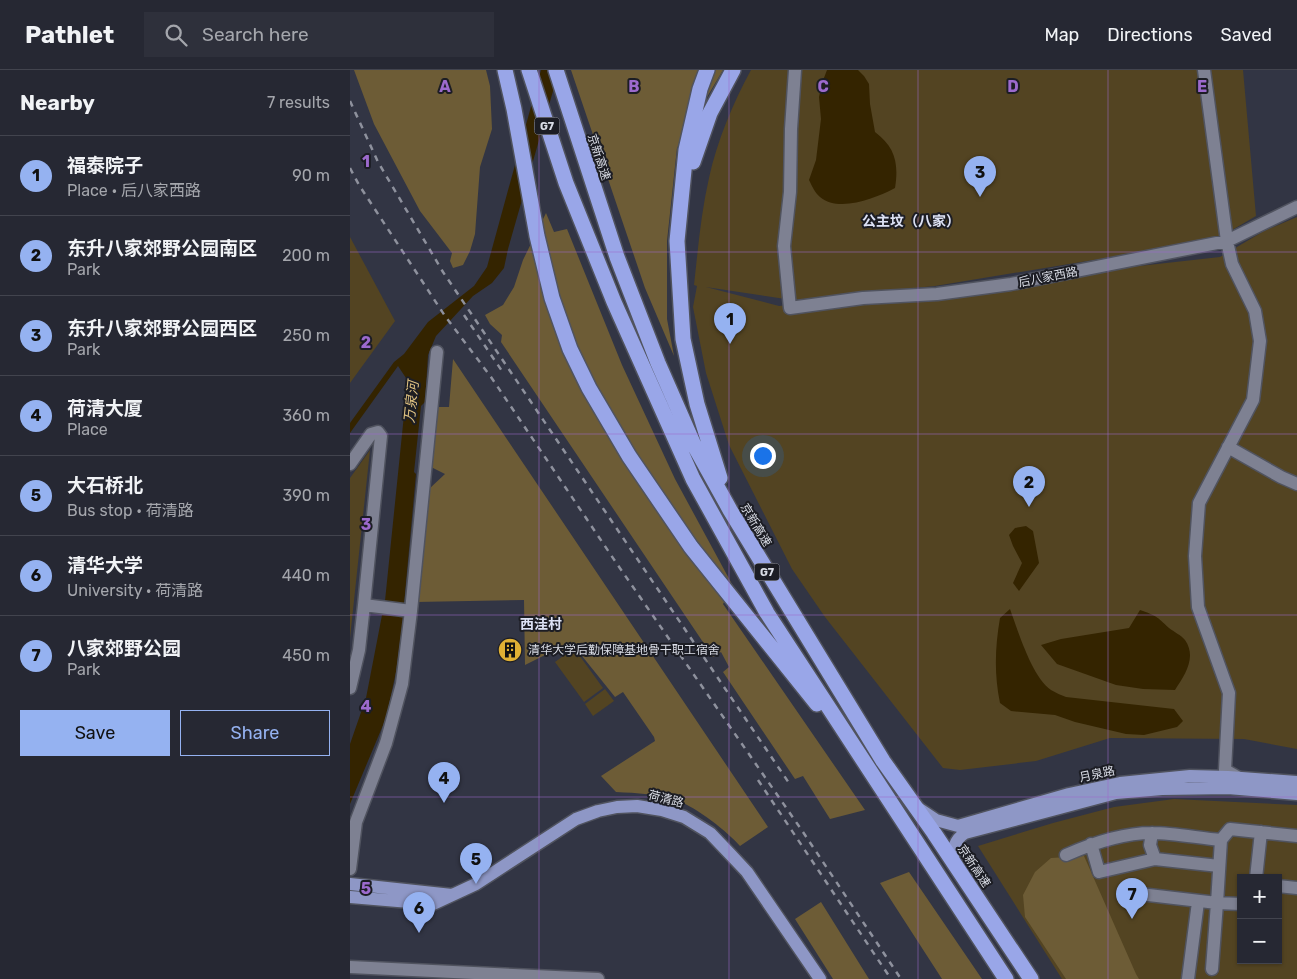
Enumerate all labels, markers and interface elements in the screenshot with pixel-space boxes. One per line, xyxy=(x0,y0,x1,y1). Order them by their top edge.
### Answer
search box xyxy=(144,12,494,57)
text: Pathlet xyxy=(25,21,114,49)
icon: search xyxy=(162,21,190,49)
text: Search here xyxy=(202,23,309,46)
text: Map xyxy=(1044,24,1079,46)
text: Directions xyxy=(1107,24,1193,46)
text: Saved xyxy=(1221,24,1272,46)
text: A xyxy=(439,77,451,96)
text: B xyxy=(628,77,640,96)
text: C xyxy=(817,77,829,96)
text: D xyxy=(1007,77,1019,96)
text: E xyxy=(1197,77,1207,96)
text: Nearby xyxy=(20,90,95,115)
text: 7 results xyxy=(267,93,330,112)
road number: G7 xyxy=(534,118,560,134)
street label: 京新高速 xyxy=(585,132,613,182)
text: 1 xyxy=(362,152,370,171)
text: 福泰院子 xyxy=(67,154,143,177)
pin: 3 xyxy=(964,156,996,197)
text: 1 xyxy=(32,166,40,185)
text: 90 m xyxy=(292,166,330,185)
text: Place · 后八家西路 xyxy=(67,181,201,200)
district label: 公主坟（八家） xyxy=(862,213,960,230)
text: 东升八家郊野公园南区 xyxy=(67,237,257,260)
text: 2 xyxy=(31,246,41,265)
text: 200 m xyxy=(282,246,330,265)
text: Park xyxy=(67,260,100,279)
street label: 后八家西路 xyxy=(1017,264,1079,290)
pin: 1 xyxy=(714,303,746,344)
text: 东升八家郊野公园西区 xyxy=(67,317,257,340)
text: 3 xyxy=(31,326,41,345)
text: 250 m xyxy=(283,326,330,345)
text: 2 xyxy=(361,333,371,352)
text: Park xyxy=(67,340,100,359)
water label: 万泉河 xyxy=(401,377,422,424)
text: 荷清大厦 xyxy=(67,397,143,420)
text: 4 xyxy=(31,406,41,425)
text: 360 m xyxy=(282,406,330,425)
text: Place xyxy=(67,420,108,439)
your location xyxy=(750,443,776,469)
pin: 2 xyxy=(1013,466,1045,507)
text: 大石桥北 xyxy=(67,474,143,497)
text: 5 xyxy=(31,486,41,505)
text: 390 m xyxy=(283,486,330,505)
text: Bus stop · 荷清路 xyxy=(67,501,194,520)
street label: 京新高速 xyxy=(738,501,774,549)
text: 3 xyxy=(361,515,371,534)
text: 清华大学 xyxy=(67,554,143,577)
road number: G7 xyxy=(754,564,780,581)
text: 6 xyxy=(31,566,41,585)
text: 440 m xyxy=(282,566,330,585)
text: University · 荷清路 xyxy=(67,581,203,600)
district label: 西洼村 xyxy=(520,616,562,633)
text: 八家郊野公园 xyxy=(67,637,181,660)
building icon: 清华大学后勤保障基地骨干职工宿舍 xyxy=(497,637,523,663)
place label: 清华大学后勤保障基地骨干职工宿舍 xyxy=(528,643,720,657)
text: 7 xyxy=(31,646,41,665)
text: 450 m xyxy=(282,646,330,665)
text: Park xyxy=(67,660,100,679)
text: 4 xyxy=(361,697,372,716)
button: Save xyxy=(20,710,170,756)
button: Share xyxy=(180,710,330,756)
pin: 4 xyxy=(428,762,460,803)
street label: 月泉路 xyxy=(1078,763,1116,785)
street label: 荷清路 xyxy=(647,788,685,810)
street label: 京新高速 xyxy=(955,842,993,890)
pin: 5 xyxy=(460,843,492,884)
map controls xyxy=(1237,874,1282,964)
button: + xyxy=(1237,874,1282,919)
pin: 7 xyxy=(1116,878,1148,919)
text: 5 xyxy=(361,879,371,898)
pin: 6 xyxy=(403,892,435,933)
button: − xyxy=(1237,919,1282,964)

